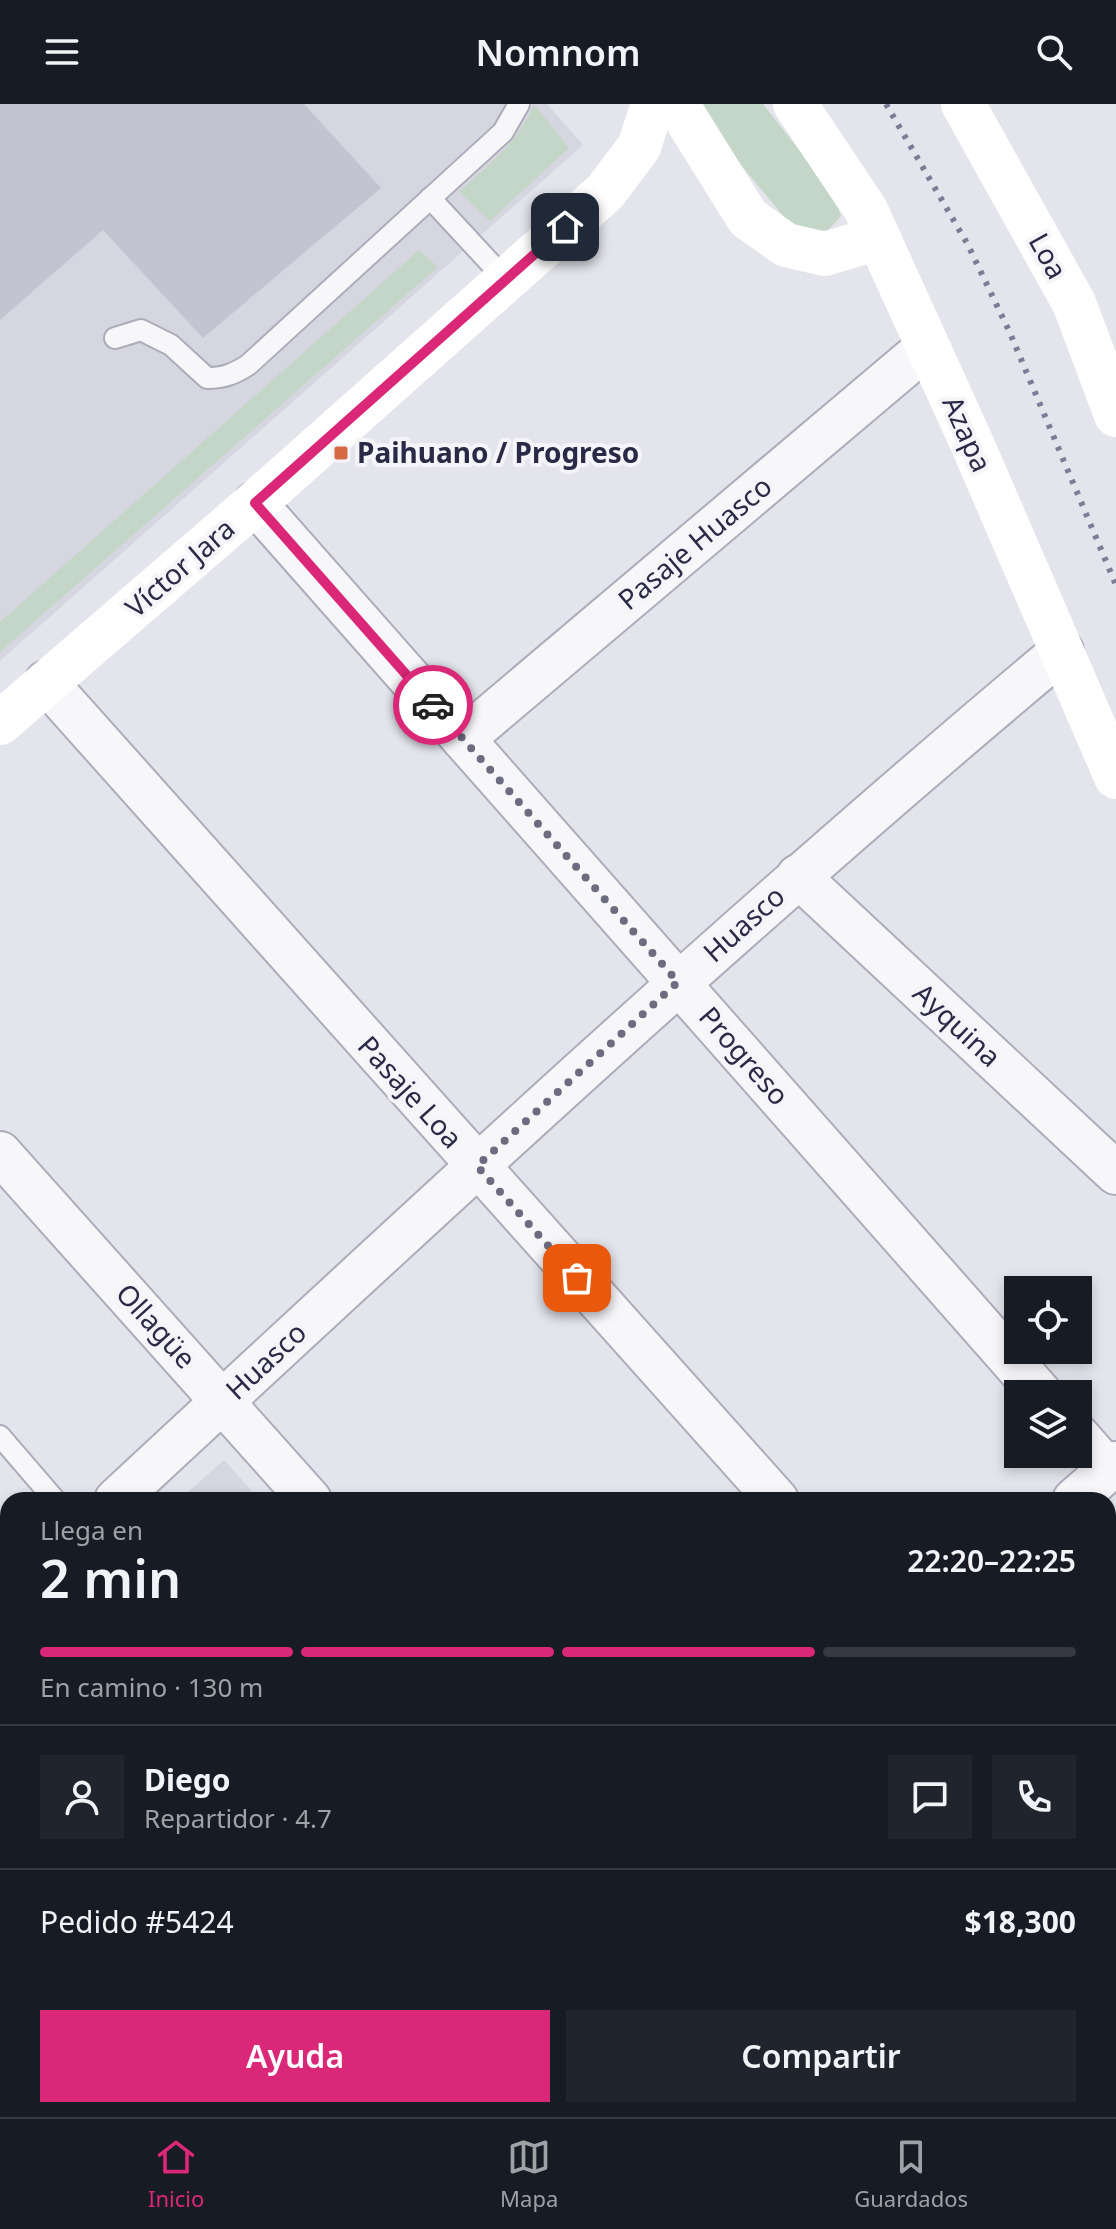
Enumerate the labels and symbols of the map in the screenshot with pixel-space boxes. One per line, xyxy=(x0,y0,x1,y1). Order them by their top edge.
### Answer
pin xyxy=(531,193,599,261)
street label: Loa xyxy=(1021,226,1077,285)
street label: Azapa xyxy=(934,389,1001,478)
place label: Paihuano / Progreso xyxy=(357,433,639,471)
marker: Paihuano / Progreso xyxy=(332,444,350,462)
street label: Pasaje Huasco xyxy=(610,467,779,618)
street label: Víctor Jara xyxy=(117,509,242,625)
courier xyxy=(393,665,473,745)
street label: Huasco xyxy=(694,876,792,970)
street label: Ayquina xyxy=(906,974,1010,1075)
street label: Progreso xyxy=(691,998,798,1113)
street label: Pasaje Loa xyxy=(350,1027,471,1156)
pin xyxy=(543,1244,611,1312)
street label: Ollagüe xyxy=(108,1275,205,1376)
street label: Huasco xyxy=(217,1313,314,1407)

